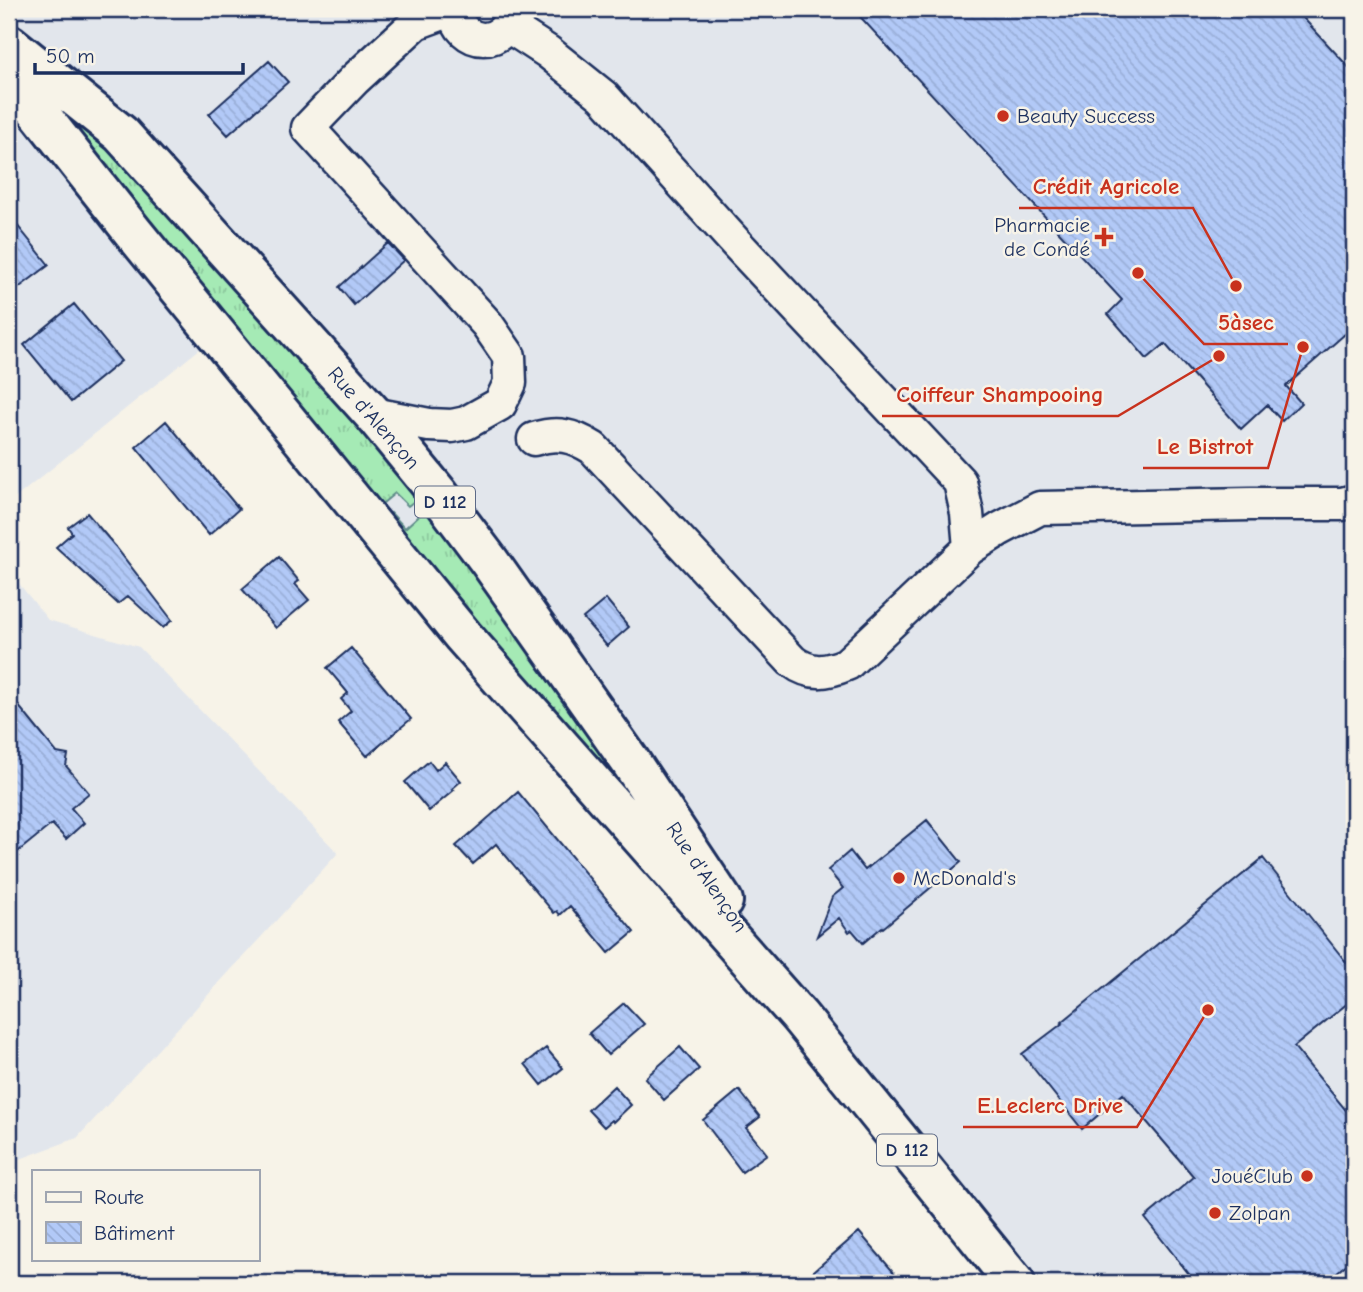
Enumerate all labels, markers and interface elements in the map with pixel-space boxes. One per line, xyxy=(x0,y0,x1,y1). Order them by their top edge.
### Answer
scale bar xyxy=(35,32,243,76)
text: 50 m xyxy=(46,44,95,68)
place label: Beauty Success xyxy=(1017,104,1155,128)
marker: Beauty Success xyxy=(995,108,1011,124)
callout: Crédit Agricole xyxy=(1019,164,1193,208)
text: Crédit Agricole xyxy=(1033,173,1179,200)
place label: Pharmacie de Condé xyxy=(994,213,1090,261)
marker: Pharmacie de Condé xyxy=(1096,229,1112,245)
callout: 5àsec xyxy=(1204,300,1288,344)
text: 5àsec xyxy=(1218,309,1274,336)
street label: Rue d'Alençon xyxy=(323,362,425,474)
callout: Coiffeur Shampooing xyxy=(882,372,1118,416)
text: Coiffeur Shampooing xyxy=(896,381,1104,408)
callout: Le Bistrot xyxy=(1143,424,1268,468)
text: Le Bistrot xyxy=(1157,433,1254,460)
road number: D 112 xyxy=(415,486,475,517)
street label: Rue d'Alençon xyxy=(661,817,753,937)
place label: McDonald's xyxy=(913,866,1016,890)
marker: McDonald's xyxy=(891,870,907,886)
callout: E.Leclerc Drive xyxy=(963,1083,1137,1127)
text: E.Leclerc Drive xyxy=(977,1092,1123,1119)
road number: D 112 xyxy=(877,1134,937,1166)
place label: JouéClub xyxy=(1212,1164,1293,1188)
marker: JouéClub xyxy=(1299,1168,1315,1184)
legend xyxy=(32,1170,259,1260)
text: Route xyxy=(94,1185,144,1209)
place label: Zolpan xyxy=(1229,1201,1291,1225)
marker: Zolpan xyxy=(1207,1205,1223,1221)
text: Bâtiment xyxy=(94,1221,175,1245)

